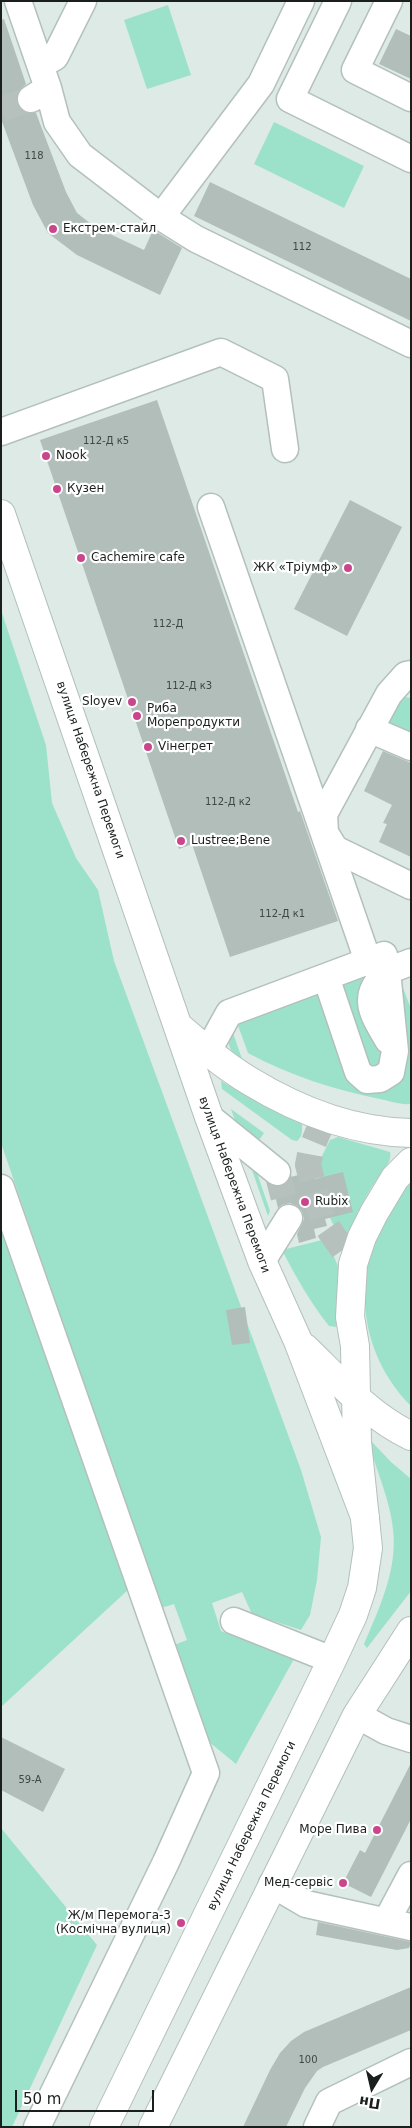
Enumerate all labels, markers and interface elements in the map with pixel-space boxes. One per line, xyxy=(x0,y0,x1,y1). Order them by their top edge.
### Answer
house number: 118 xyxy=(24,150,44,162)
place label: Екстрем-стайл xyxy=(63,222,156,236)
marker: Екстрем-стайл xyxy=(47,223,59,235)
house number: 112 xyxy=(292,241,312,253)
house number: 112-Д к5 xyxy=(83,435,129,447)
place label: Nook xyxy=(56,449,87,463)
marker: Nook xyxy=(40,450,52,462)
place label: Кузен xyxy=(67,482,104,496)
marker: Кузен xyxy=(51,483,63,495)
place label: Cachemire cafe xyxy=(91,551,185,565)
marker: Cachemire cafe xyxy=(75,552,87,564)
place label: ЖК «Тріумф» xyxy=(253,561,338,575)
marker: ЖК «Тріумф» xyxy=(342,562,354,574)
house number: 112-Д xyxy=(153,618,183,630)
street label: вулиця Набережна Перемоги xyxy=(53,679,127,861)
house number: 112-Д к3 xyxy=(166,680,212,692)
place label: Sloyev xyxy=(82,695,122,709)
marker: Sloyev xyxy=(126,696,138,708)
place label: Риба Морепродукти xyxy=(147,702,240,730)
marker: Риба Морепродукти xyxy=(131,710,143,722)
place label: Vінегрет xyxy=(158,740,213,754)
marker: Vінегрет xyxy=(142,741,154,753)
house number: 112-Д к2 xyxy=(205,796,251,808)
place label: Lustree;Bene xyxy=(191,834,270,848)
marker: Lustree;Bene xyxy=(175,835,187,847)
house number: 112-Д к1 xyxy=(259,908,305,920)
street label: вулиця Набережна Перемоги xyxy=(195,1095,273,1275)
place label: Rubix xyxy=(315,1195,348,1209)
marker: Rubix xyxy=(299,1196,311,1208)
street label: вулиця Набережна Перемоги xyxy=(205,1739,299,1913)
house number: 59-А xyxy=(18,1774,42,1786)
place label: Море Пива xyxy=(299,1823,367,1837)
marker: Море Пива xyxy=(371,1824,383,1836)
place label: Мед-сервіс xyxy=(264,1876,333,1890)
marker: Мед-сервіс xyxy=(337,1877,349,1889)
place label: Ж/м Перемога-3 (Космічна вулиця) xyxy=(56,1909,171,1937)
marker: Ж/м Перемога-3 (Космічна вулиця) xyxy=(175,1917,187,1929)
house number: 100 xyxy=(298,2054,318,2066)
north arrow xyxy=(347,2063,397,2113)
scale bar xyxy=(18,2080,156,2112)
text: 50 m xyxy=(23,2090,61,2108)
text: Пн xyxy=(358,2093,381,2112)

